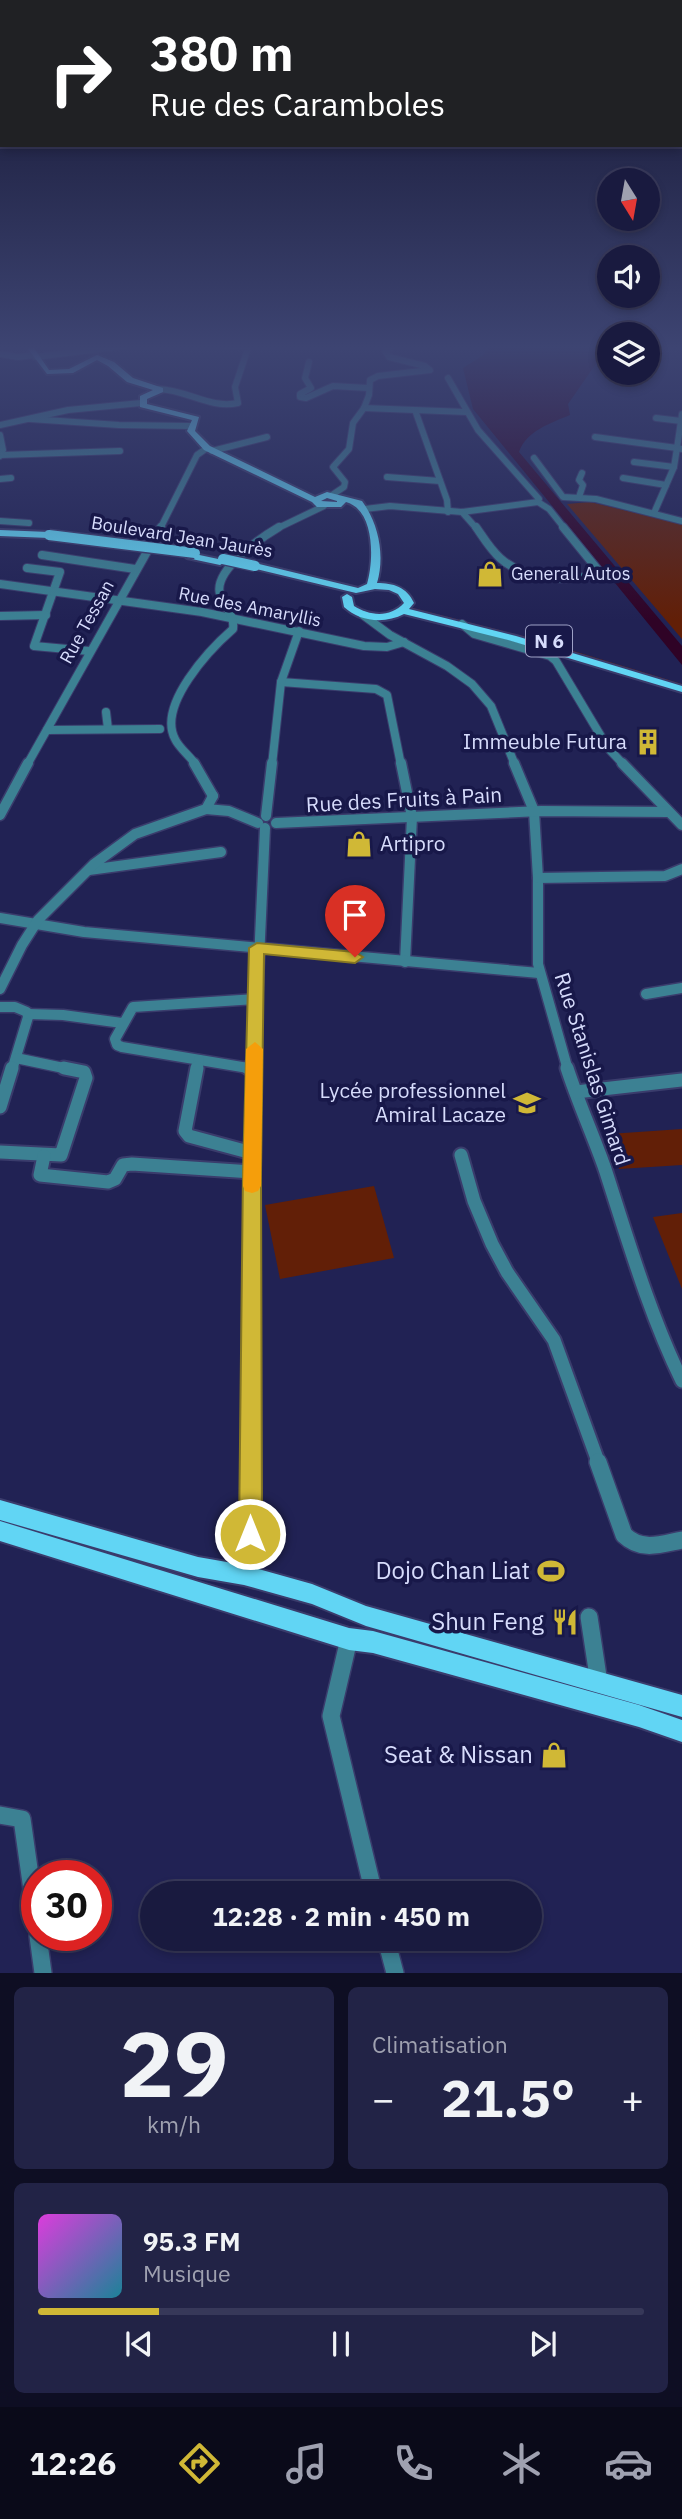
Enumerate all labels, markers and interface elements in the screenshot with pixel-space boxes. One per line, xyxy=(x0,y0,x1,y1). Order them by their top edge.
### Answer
text: 380 m xyxy=(150,21,294,84)
icon: right xyxy=(35,28,126,119)
text: Rue des Caramboles xyxy=(150,83,445,125)
north arrow xyxy=(597,168,660,231)
map controls xyxy=(597,168,660,385)
button: sound xyxy=(597,245,660,308)
button: layers xyxy=(597,322,660,385)
street label: Boulevard Jean Jaurès xyxy=(90,511,275,562)
shop icon: Generall Autos xyxy=(475,559,505,589)
place label: Generall Autos xyxy=(511,562,630,585)
street label: Rue Tessan xyxy=(54,576,119,668)
street label: Rue des Amaryllis xyxy=(177,581,323,632)
road number: N 6 xyxy=(526,626,572,656)
place label: Immeuble Futura xyxy=(463,727,627,755)
building icon: Immeuble Futura xyxy=(633,727,663,757)
street label: Rue des Fruits à Pain xyxy=(305,780,503,818)
shop icon: Artipro xyxy=(344,829,374,859)
place label: Artipro xyxy=(380,829,445,857)
pin xyxy=(325,885,385,957)
icon: arrive xyxy=(336,896,374,934)
street label: Rue Stanislas Gimard xyxy=(549,969,637,1169)
place label: Lycée professionnel Amiral Lacaze xyxy=(319,1076,506,1128)
school or university icon: Lycée professionnel Amiral Lacaze xyxy=(512,1088,542,1118)
position arrow xyxy=(213,1497,287,1571)
place label: Dojo Chan Liat xyxy=(375,1554,530,1586)
sports icon: Dojo Chan Liat xyxy=(536,1556,566,1586)
place label: Shun Feng xyxy=(431,1605,544,1637)
restaurant icon: Shun Feng xyxy=(550,1607,580,1637)
place label: Seat & Nissan xyxy=(384,1738,533,1770)
shop icon: Seat & Nissan xyxy=(539,1740,569,1770)
speed limit sign: 30 xyxy=(21,1860,112,1951)
text: 12:28 · 2 min · 450 m xyxy=(212,1899,470,1933)
text: 29 xyxy=(119,2004,229,2122)
text: Climatisation xyxy=(372,2029,508,2059)
text: 21.5° xyxy=(441,2064,575,2131)
text: − xyxy=(372,2074,395,2123)
text: + xyxy=(621,2074,644,2123)
text: km/h xyxy=(147,2109,201,2139)
text: 95.3 FM xyxy=(143,2224,241,2258)
text: Musique xyxy=(143,2258,231,2288)
icon: previous xyxy=(120,2325,158,2363)
icon: pause xyxy=(322,2325,360,2363)
icon: next xyxy=(524,2325,562,2363)
icon: directions xyxy=(175,2439,224,2488)
icon: music xyxy=(282,2439,331,2488)
icon: phone xyxy=(389,2439,438,2488)
icon: climate xyxy=(497,2439,546,2488)
icon: car xyxy=(604,2439,653,2488)
text: 12:26 xyxy=(29,2442,117,2484)

